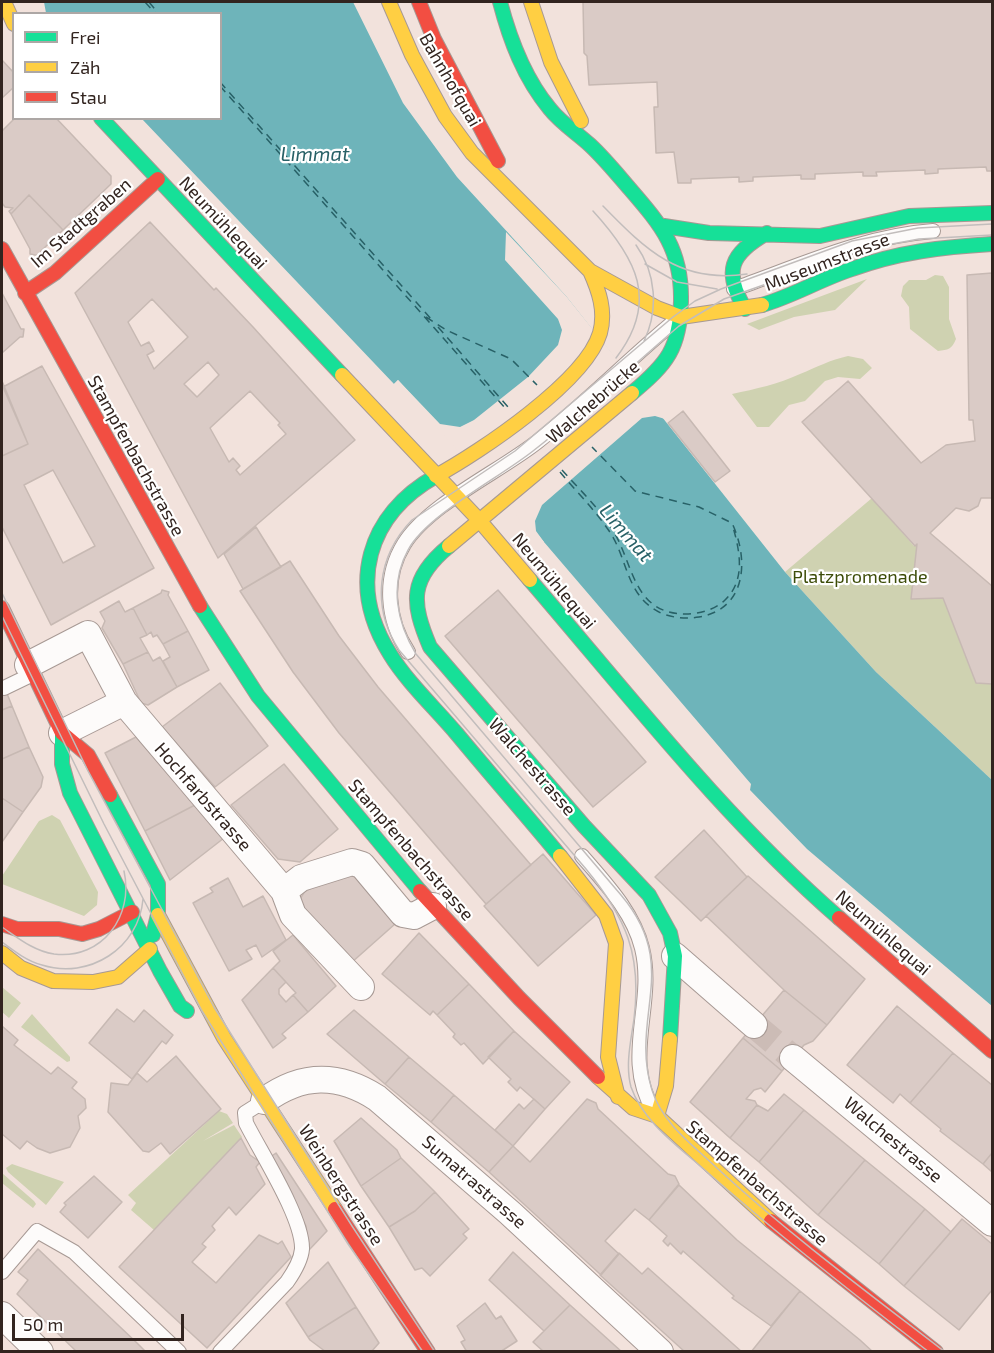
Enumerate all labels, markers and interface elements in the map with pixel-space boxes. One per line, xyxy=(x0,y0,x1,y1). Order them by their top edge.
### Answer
legend xyxy=(12,12,222,120)
text: Frei xyxy=(70,26,101,48)
street label: Bahnhofquai xyxy=(415,29,485,131)
text: Zäh xyxy=(70,56,101,78)
text: Stau xyxy=(70,86,107,108)
water label: Limmat xyxy=(281,142,349,166)
street label: Neumühlequai xyxy=(175,172,271,274)
street label: Im Stadtgraben xyxy=(26,174,136,272)
street label: Museumstrasse xyxy=(762,228,892,296)
street label: Walchebrücke xyxy=(542,356,644,448)
street label: Stampfenbachstrasse xyxy=(83,372,189,540)
water label: Limmat xyxy=(594,499,658,567)
street label: Neumühlequai xyxy=(507,528,601,634)
park label: Platzpromenade xyxy=(792,566,928,588)
street label: Walchestrasse xyxy=(484,714,580,820)
street label: Hochfarbstrasse xyxy=(150,738,256,856)
street label: Stampfenbachstrasse xyxy=(344,775,478,925)
street label: Neumühlequai xyxy=(831,886,935,980)
street label: Walchestrasse xyxy=(839,1092,947,1188)
street label: Stampfenbachstrasse xyxy=(682,1116,832,1250)
street label: Weinbergstrasse xyxy=(294,1121,388,1249)
street label: Sumatrastrasse xyxy=(417,1131,531,1233)
scale bar xyxy=(15,1302,188,1340)
text: 50 m xyxy=(23,1313,63,1335)

